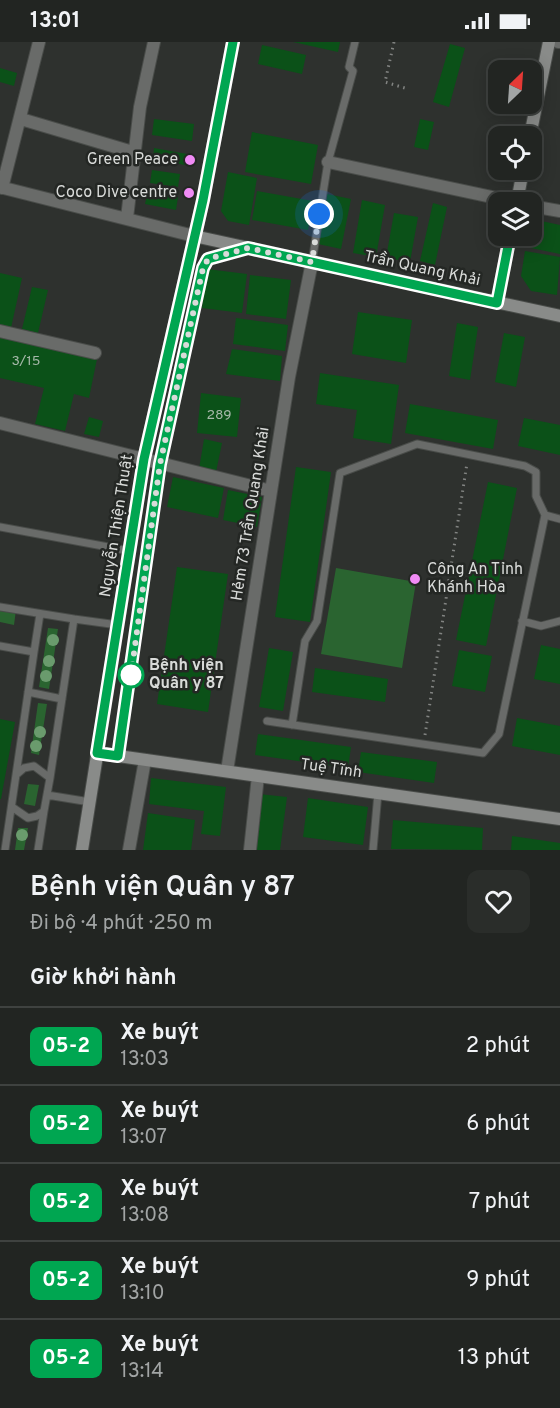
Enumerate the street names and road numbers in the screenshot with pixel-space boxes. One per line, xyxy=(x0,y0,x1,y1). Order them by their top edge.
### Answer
street label: Trần Quang Khải xyxy=(362,246,482,291)
street label: Hẻm 73 Trần Quang Khải xyxy=(226,425,275,603)
street label: Nguyễn Thiện Thuật xyxy=(94,453,138,599)
street label: Tuệ Tĩnh xyxy=(299,755,363,783)

